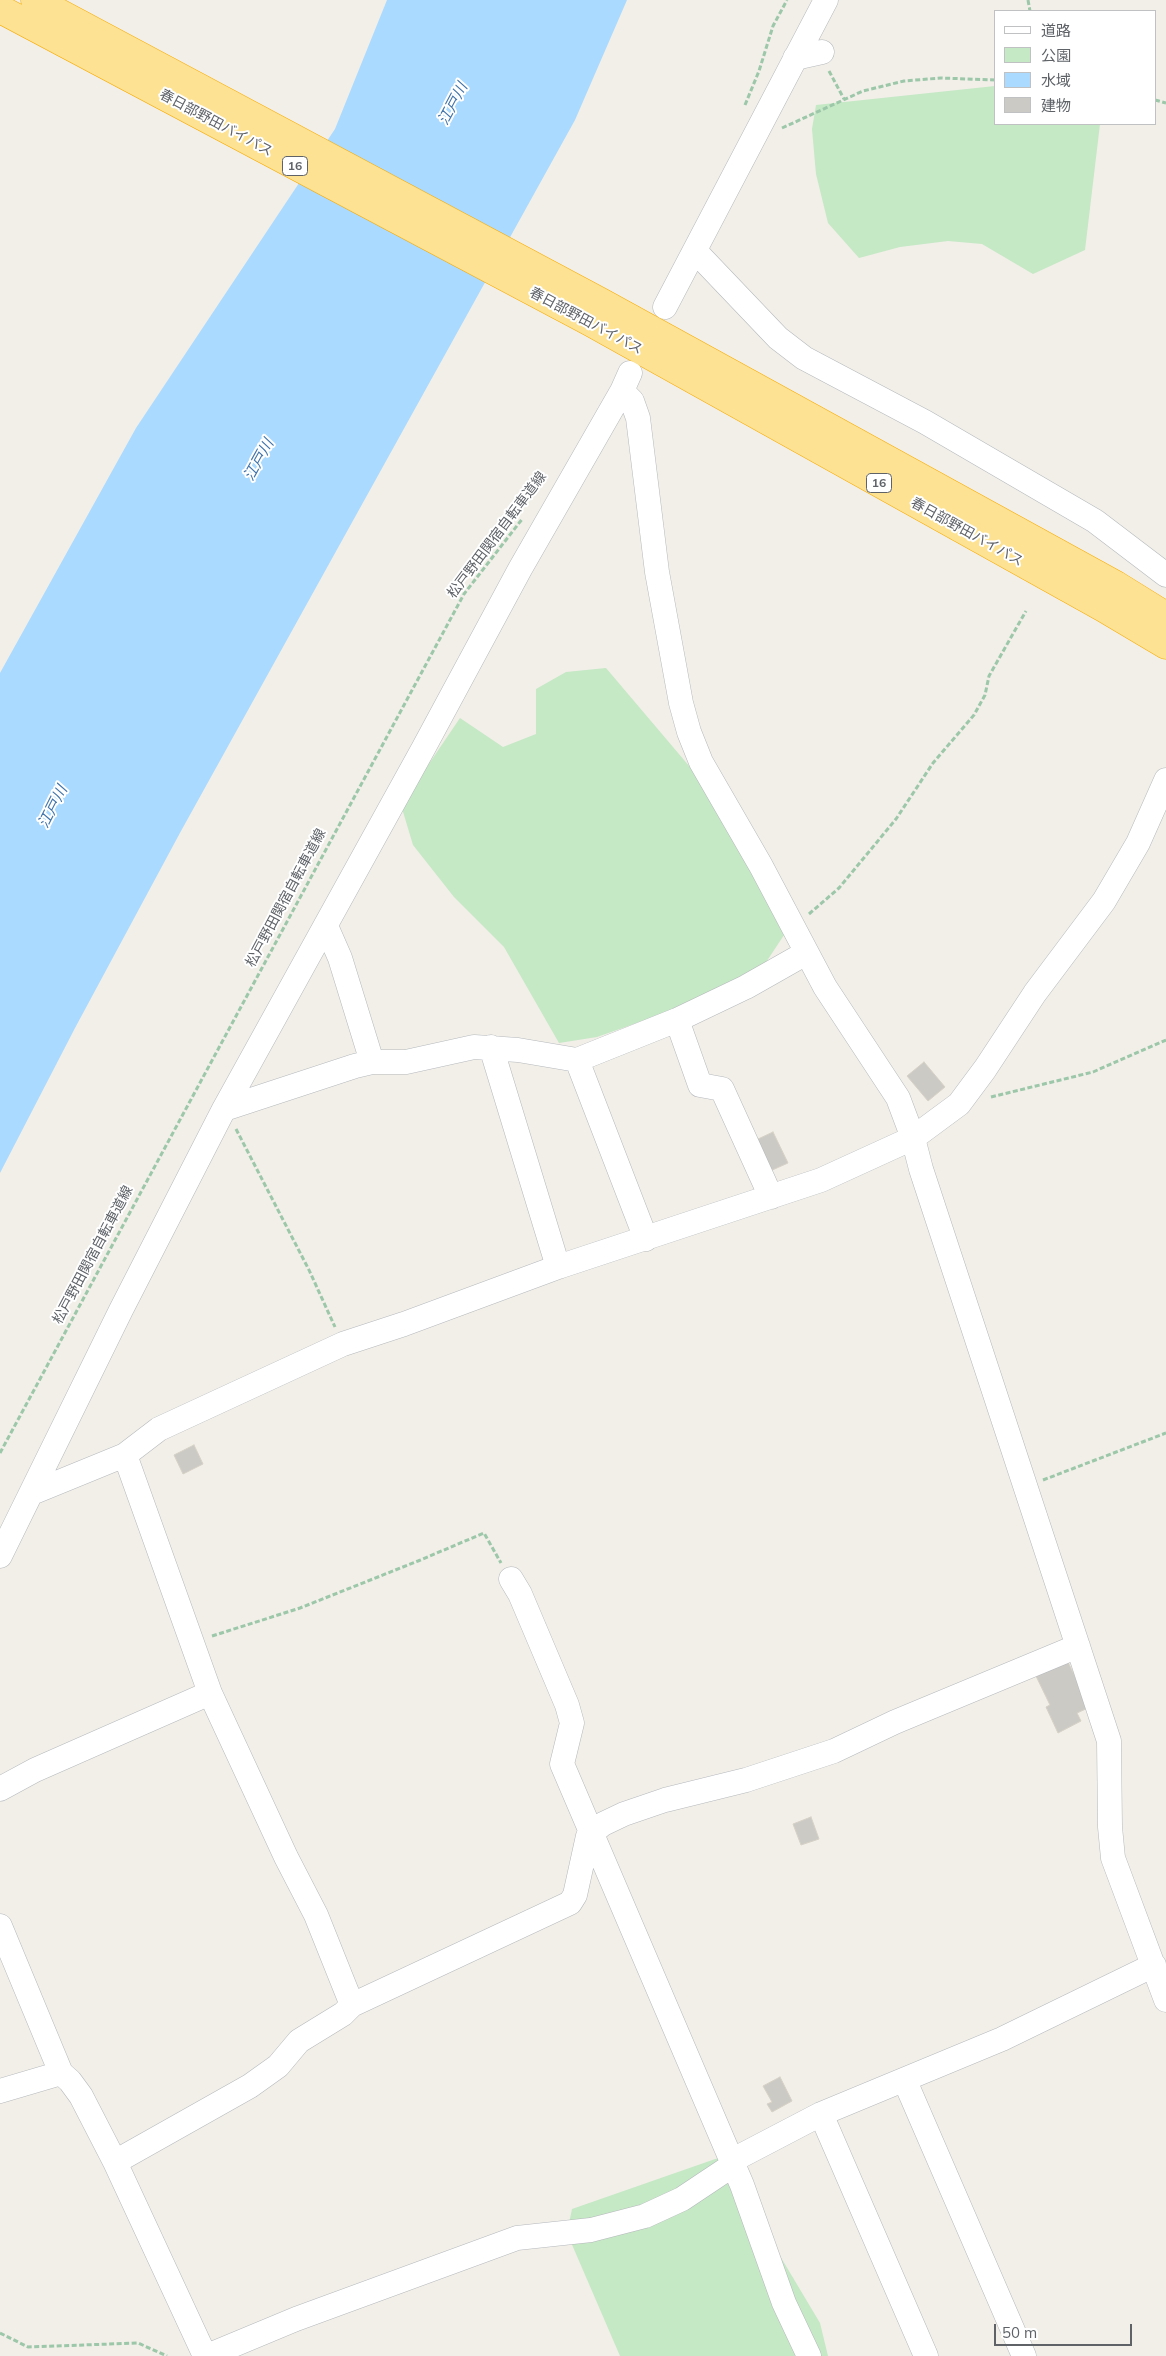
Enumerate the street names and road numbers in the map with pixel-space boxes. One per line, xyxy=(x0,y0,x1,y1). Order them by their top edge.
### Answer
street label: 春日部野田バイパス xyxy=(156,86,276,160)
road number: 16 xyxy=(282,157,308,176)
street label: 春日部野田バイパス xyxy=(526,284,646,358)
street label: 松戸野田関宿自転車道線 xyxy=(444,468,550,602)
road number: 16 xyxy=(866,473,892,492)
street label: 春日部野田バイパス xyxy=(908,494,1026,570)
street label: 松戸野田関宿自転車道線 xyxy=(242,826,330,970)
street label: 松戸野田関宿自転車道線 xyxy=(49,1183,137,1327)

